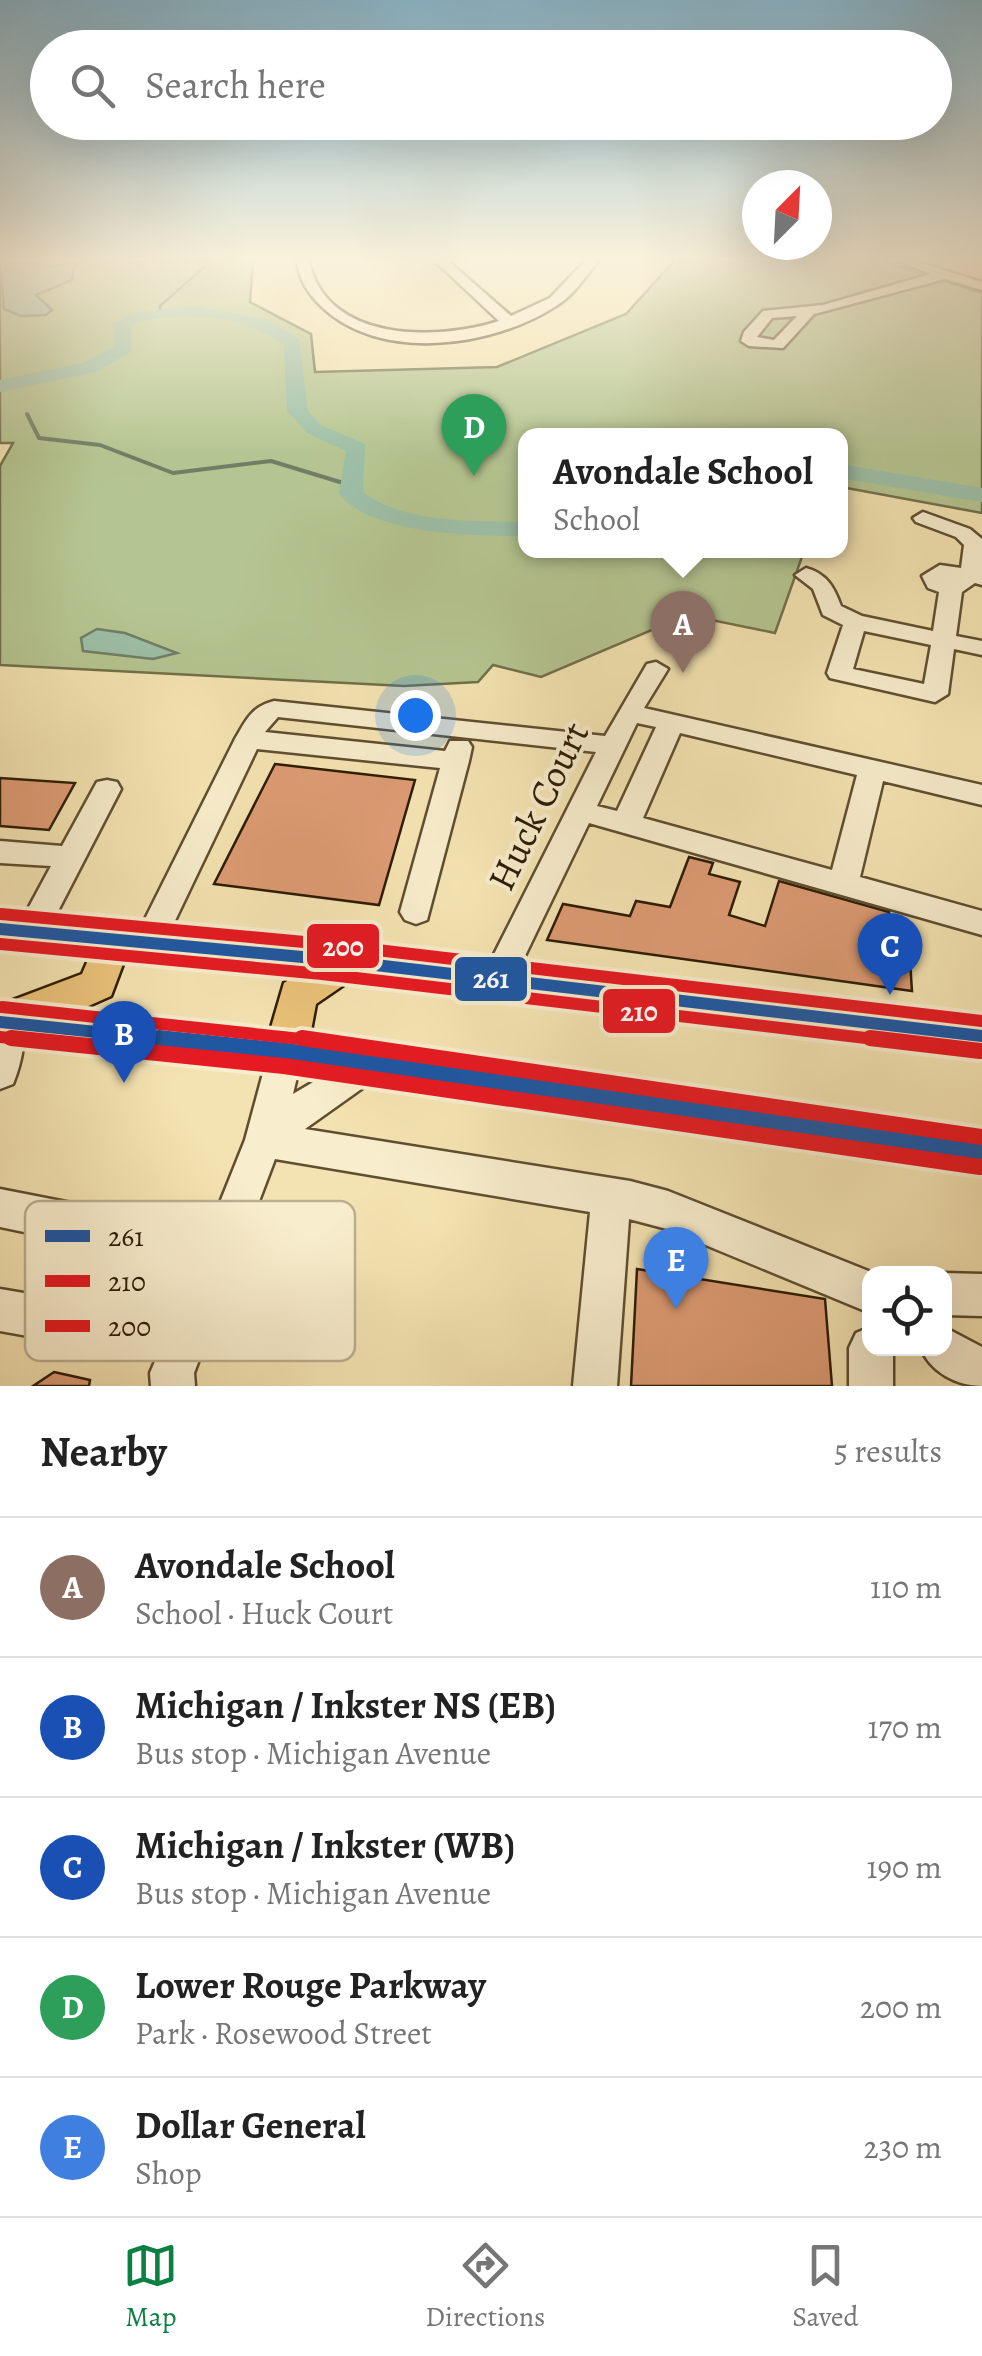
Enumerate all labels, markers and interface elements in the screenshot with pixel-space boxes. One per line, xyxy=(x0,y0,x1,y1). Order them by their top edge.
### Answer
search box xyxy=(30,30,952,140)
icon: search xyxy=(65,58,120,113)
text: Search here xyxy=(145,59,326,111)
north arrow xyxy=(742,170,832,260)
pin: D xyxy=(442,394,506,476)
popup xyxy=(518,428,848,558)
text: Avondale School xyxy=(553,445,813,497)
text: School xyxy=(553,497,640,541)
pin: A xyxy=(650,590,716,673)
your location xyxy=(390,690,441,741)
street label: Huck Court xyxy=(475,713,601,899)
pin: C xyxy=(858,912,922,995)
line badge: 200 xyxy=(305,922,381,970)
text: 200 xyxy=(322,928,364,966)
line badge: 261 xyxy=(453,955,529,1003)
text: 261 xyxy=(473,960,509,998)
line badge: 210 xyxy=(601,987,677,1035)
text: 210 xyxy=(620,993,658,1031)
pin: B xyxy=(92,1000,156,1083)
legend xyxy=(25,1201,355,1361)
text: 261 xyxy=(108,1218,144,1256)
pin: E xyxy=(644,1226,708,1309)
text: 210 xyxy=(108,1263,146,1301)
map controls xyxy=(862,1266,952,1356)
button: locate xyxy=(862,1266,952,1356)
text: 200 xyxy=(108,1308,151,1346)
text: Nearby xyxy=(40,1423,167,1480)
text: 5 results xyxy=(834,1429,942,1473)
text: Avondale School xyxy=(135,1539,395,1591)
text: A xyxy=(62,1565,83,1609)
text: 110 m xyxy=(870,1565,942,1609)
text: School · Huck Court xyxy=(135,1591,393,1635)
text: Michigan / Inkster NS (EB) xyxy=(135,1679,556,1731)
text: B xyxy=(62,1705,83,1749)
text: 170 m xyxy=(868,1705,942,1749)
text: Bus stop · Michigan Avenue xyxy=(135,1731,491,1775)
text: Michigan / Inkster (WB) xyxy=(135,1819,515,1871)
text: C xyxy=(63,1845,82,1889)
text: 190 m xyxy=(866,1845,942,1889)
text: Bus stop · Michigan Avenue xyxy=(135,1871,491,1915)
text: Lower Rouge Parkway xyxy=(135,1959,486,2011)
text: D xyxy=(61,1985,84,2029)
text: 200 m xyxy=(860,1985,942,2029)
text: Park · Rosewood Street xyxy=(135,2011,432,2055)
text: Dollar General xyxy=(135,2099,366,2151)
text: E xyxy=(63,2125,82,2169)
text: 230 m xyxy=(863,2125,942,2169)
text: Shop xyxy=(135,2151,202,2195)
tab: Map xyxy=(123,2238,178,2336)
tab: Directions xyxy=(425,2238,545,2336)
tab: Saved xyxy=(792,2238,859,2336)

